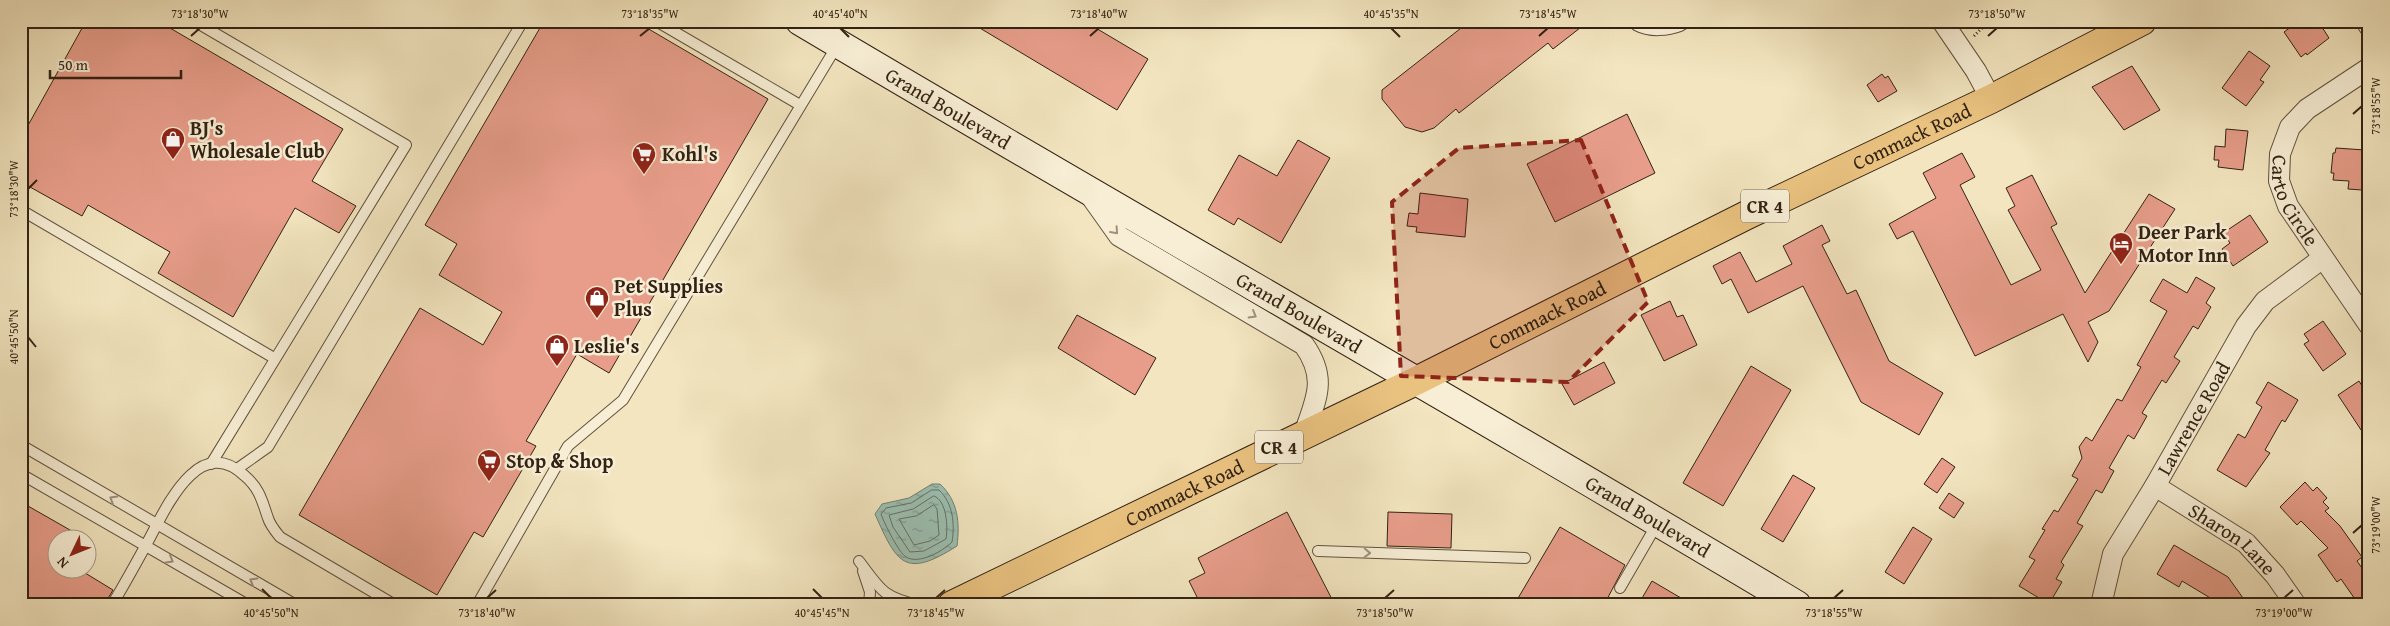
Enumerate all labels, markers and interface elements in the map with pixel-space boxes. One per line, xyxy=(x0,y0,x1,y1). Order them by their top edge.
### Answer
text: 73°18'30"W xyxy=(171,5,230,22)
text: 73°18'35"W xyxy=(621,5,680,22)
text: 40°45'40"N xyxy=(812,5,868,22)
text: 73°18'40"W xyxy=(1070,5,1129,22)
text: 40°45'35"N xyxy=(1363,5,1419,22)
text: 73°18'45"W xyxy=(1519,5,1578,22)
text: 73°18'50"W xyxy=(1968,5,2027,22)
scale bar xyxy=(50,48,181,80)
text: 50 m xyxy=(58,54,89,75)
street label: Grand Boulevard xyxy=(880,60,1017,156)
text: 73°18'55"W xyxy=(2367,76,2384,135)
street label: Commack Road xyxy=(1847,95,1976,177)
place label: BJ's Wholesale Club xyxy=(190,113,325,165)
shop icon: BJ's Wholesale Club xyxy=(160,126,186,160)
place label: Kohl's xyxy=(662,139,717,168)
supermarket icon: Kohl's xyxy=(631,141,657,175)
street label: Carto Circle xyxy=(2265,154,2326,252)
text: 73°18'30"W xyxy=(5,159,22,218)
road number: CR 4 xyxy=(1741,190,1789,222)
place label: Deer Park Motor Inn xyxy=(2138,217,2228,269)
one-way arrow xyxy=(1109,226,1118,235)
hotel icon: Deer Park Motor Inn xyxy=(2108,231,2134,265)
street label: Grand Boulevard xyxy=(1231,264,1368,360)
place label: Pet Supplies Plus xyxy=(614,271,723,323)
street label: Commack Road xyxy=(1483,273,1611,356)
shop icon: Pet Supplies Plus xyxy=(584,285,610,319)
text: 40°45'50"N xyxy=(5,309,22,365)
one-way arrow xyxy=(1248,309,1257,319)
place label: Leslie's xyxy=(574,331,639,360)
shop icon: Leslie's xyxy=(544,333,570,367)
street label: Lawrence Road xyxy=(2149,356,2237,480)
road number: CR 4 xyxy=(1255,431,1303,464)
place label: Stop & Shop xyxy=(506,446,613,475)
supermarket icon: Stop & Shop xyxy=(476,448,502,482)
street label: Commack Road xyxy=(1120,451,1248,533)
street label: Grand Boulevard xyxy=(1580,468,1716,564)
one-way arrow xyxy=(109,495,118,505)
text: 73°19'00"W xyxy=(2367,495,2384,554)
street label: Sharon Lane xyxy=(2183,496,2283,581)
north arrow xyxy=(48,528,98,578)
one-way arrow xyxy=(1364,548,1371,558)
text: N xyxy=(52,552,73,573)
one-way arrow xyxy=(164,553,173,563)
one-way arrow xyxy=(250,577,259,587)
text: 40°45'50"N xyxy=(243,604,299,621)
text: 73°18'40"W xyxy=(458,604,517,621)
text: 40°45'45"N xyxy=(794,604,850,621)
text: 73°18'45"W xyxy=(907,604,966,621)
text: 73°18'50"W xyxy=(1356,604,1415,621)
text: 73°18'55"W xyxy=(1805,604,1864,621)
text: 73°19'00"W xyxy=(2255,604,2314,621)

